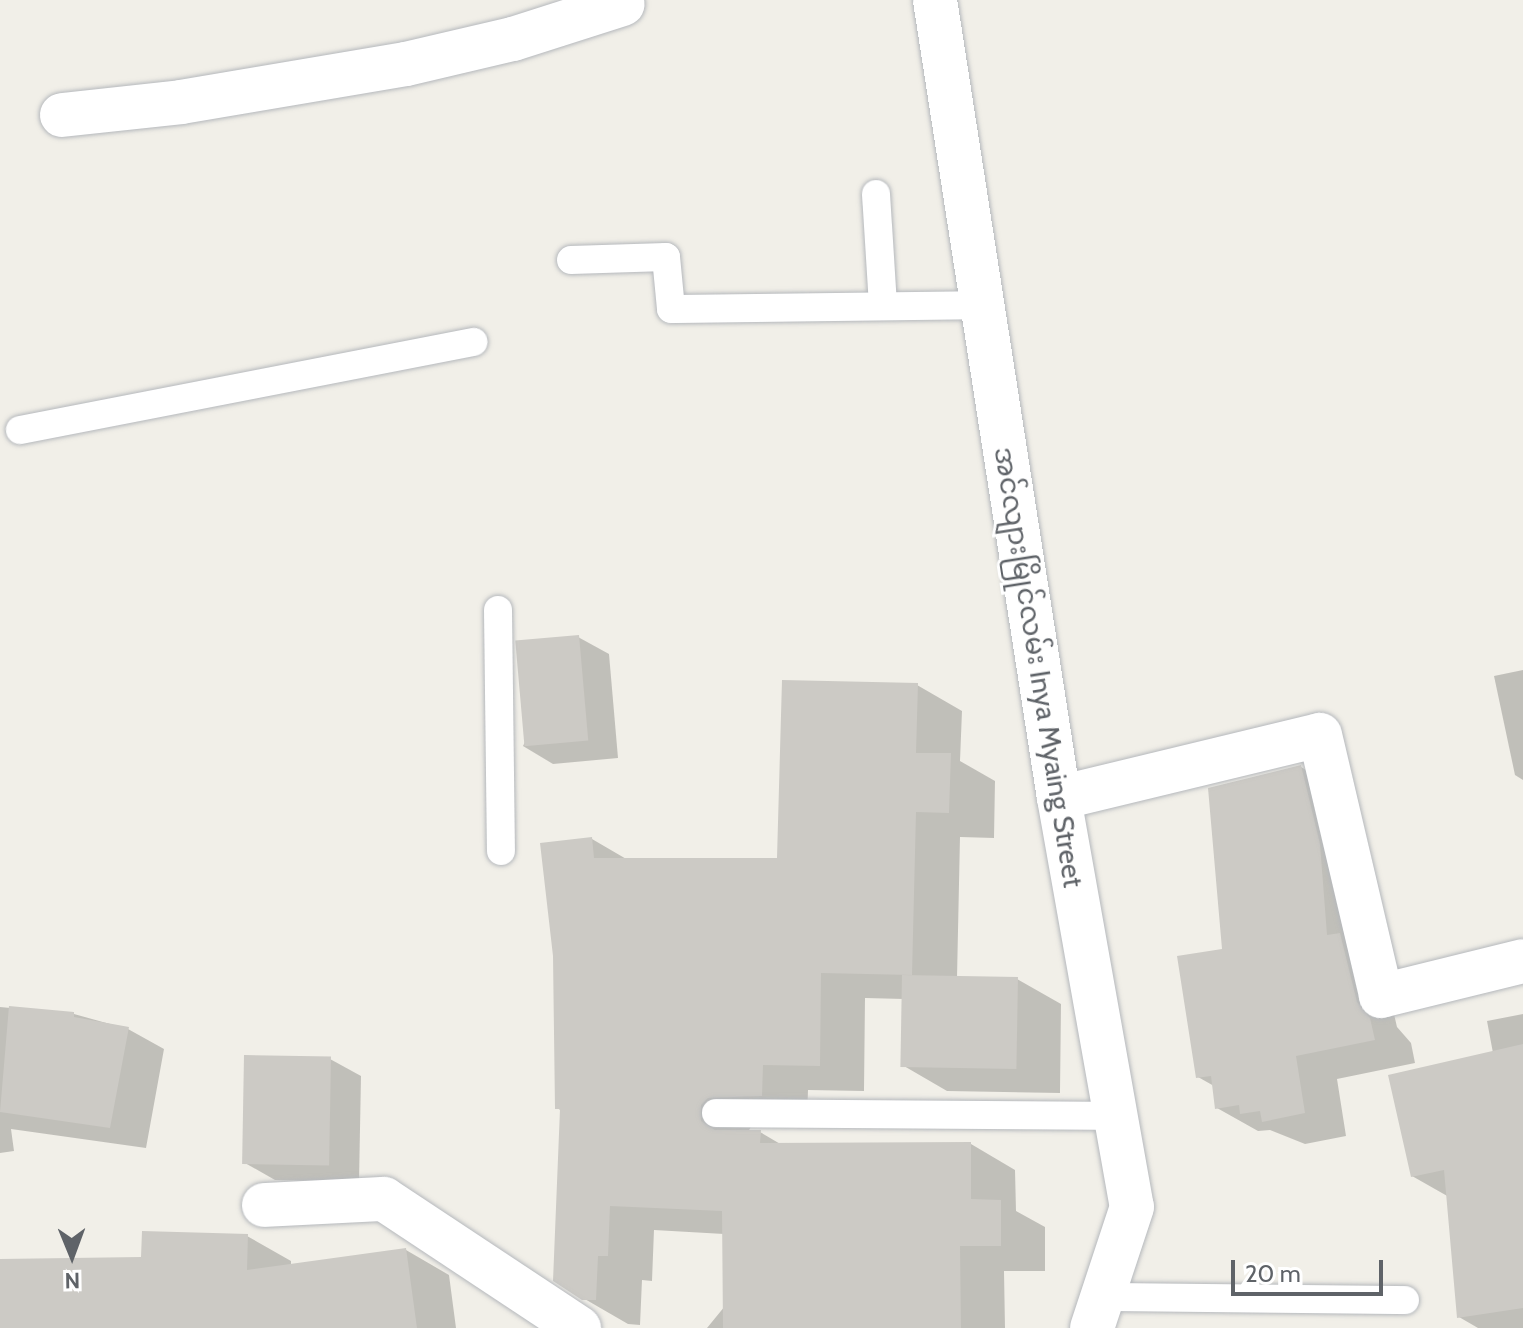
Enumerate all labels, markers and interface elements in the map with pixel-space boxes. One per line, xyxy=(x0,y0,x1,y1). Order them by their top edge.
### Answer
street label: အင်လျားမြိုင်လမ်း Inya Myaing Street xyxy=(988,444,1090,890)
north arrow xyxy=(32,1216,112,1296)
scale bar xyxy=(1235,1244,1387,1294)
text: 20 m xyxy=(1245,1259,1301,1288)
text: N xyxy=(64,1267,80,1294)

